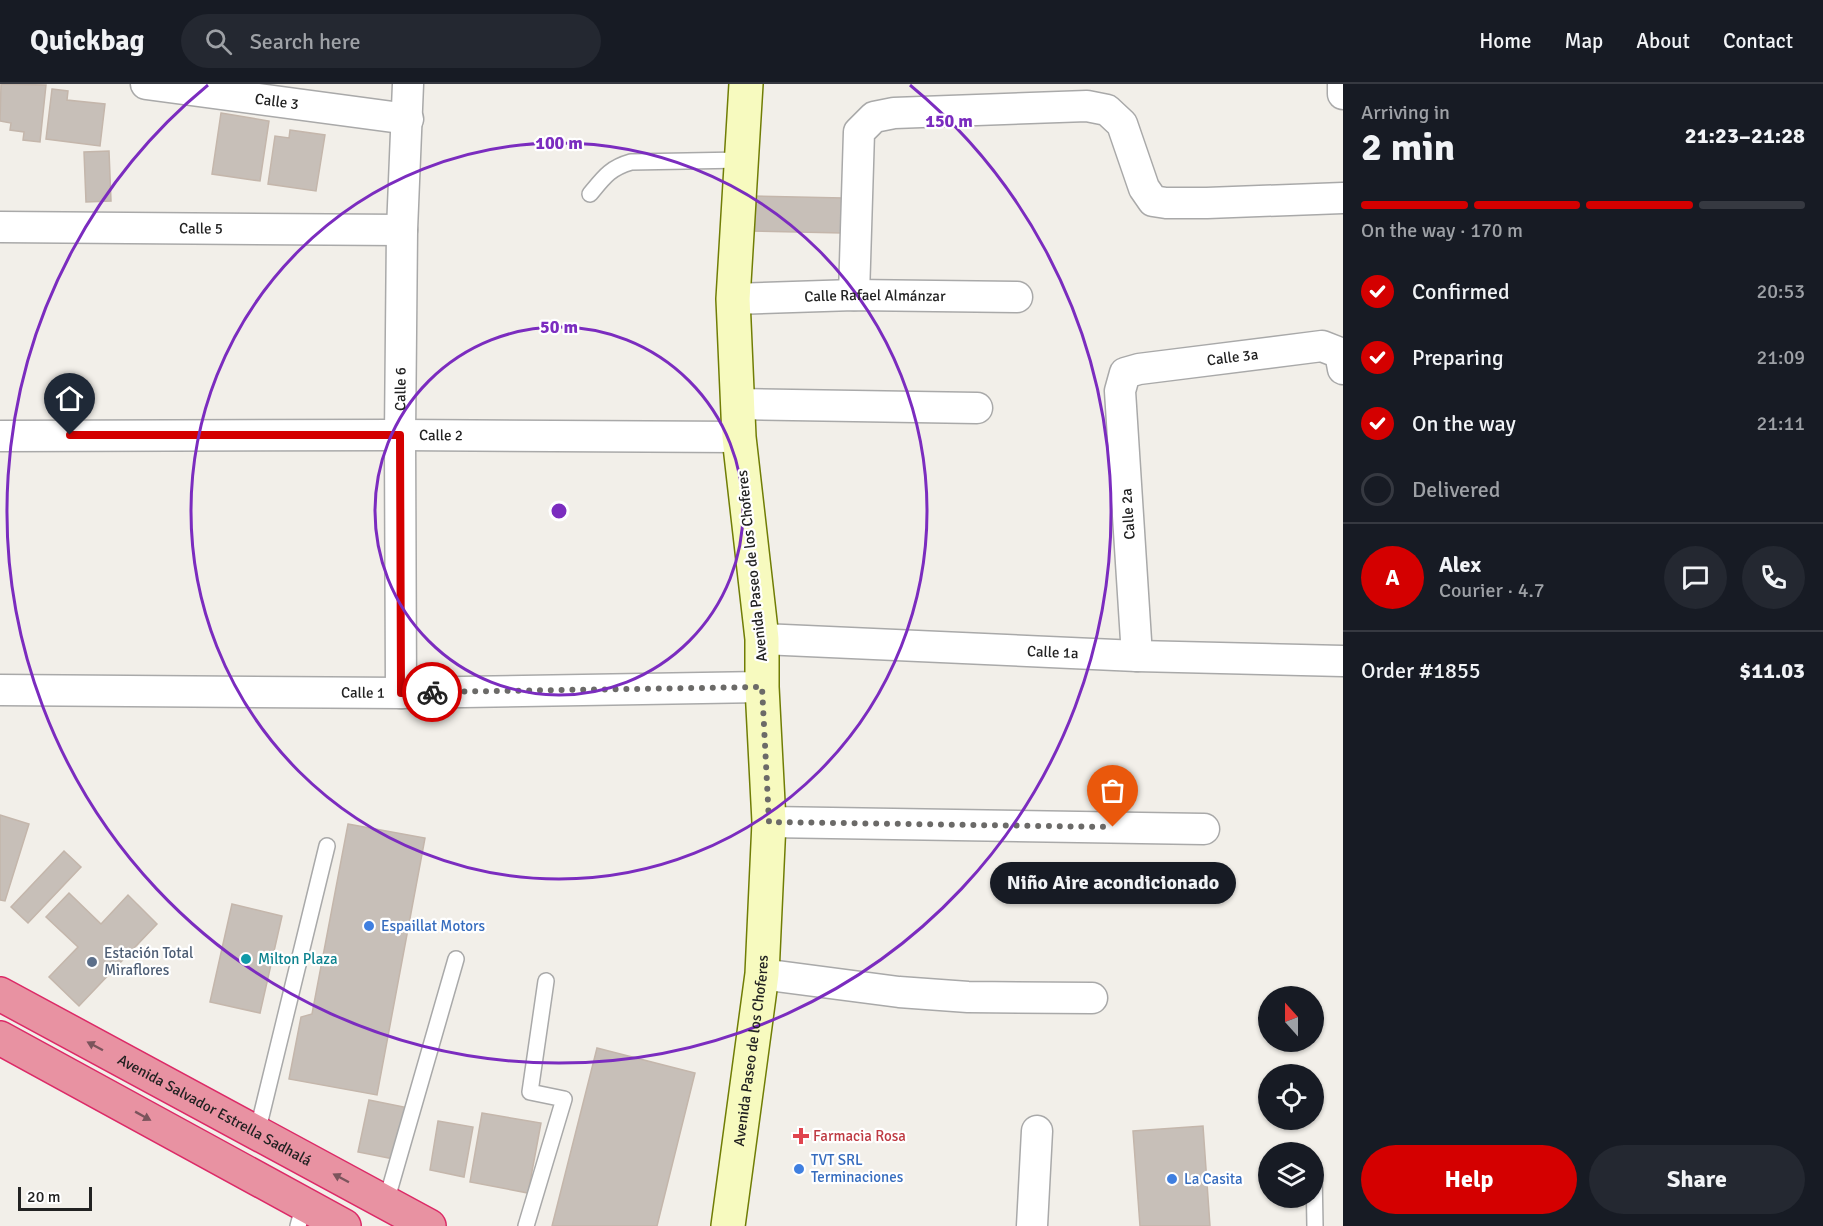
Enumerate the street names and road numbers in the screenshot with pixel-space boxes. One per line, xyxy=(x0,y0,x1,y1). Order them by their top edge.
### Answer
street label: Calle 3 xyxy=(254,90,300,113)
street label: Calle 5 xyxy=(179,219,223,238)
street label: Calle Rafael Almánzar xyxy=(804,286,946,306)
street label: Calle 3a xyxy=(1206,345,1259,369)
street label: Calle 6 xyxy=(391,367,410,411)
street label: Calle 2 xyxy=(419,426,463,444)
street label: Avenida Paseo de los Choferes xyxy=(733,469,771,663)
street label: Calle 2a xyxy=(1117,488,1139,540)
street label: Calle 1a xyxy=(1027,642,1079,662)
street label: Calle 1 xyxy=(341,684,385,702)
street label: Avenida Paseo de los Choferes xyxy=(730,954,772,1147)
street label: Avenida Salvador Estrella Sadhalá xyxy=(115,1050,315,1170)

